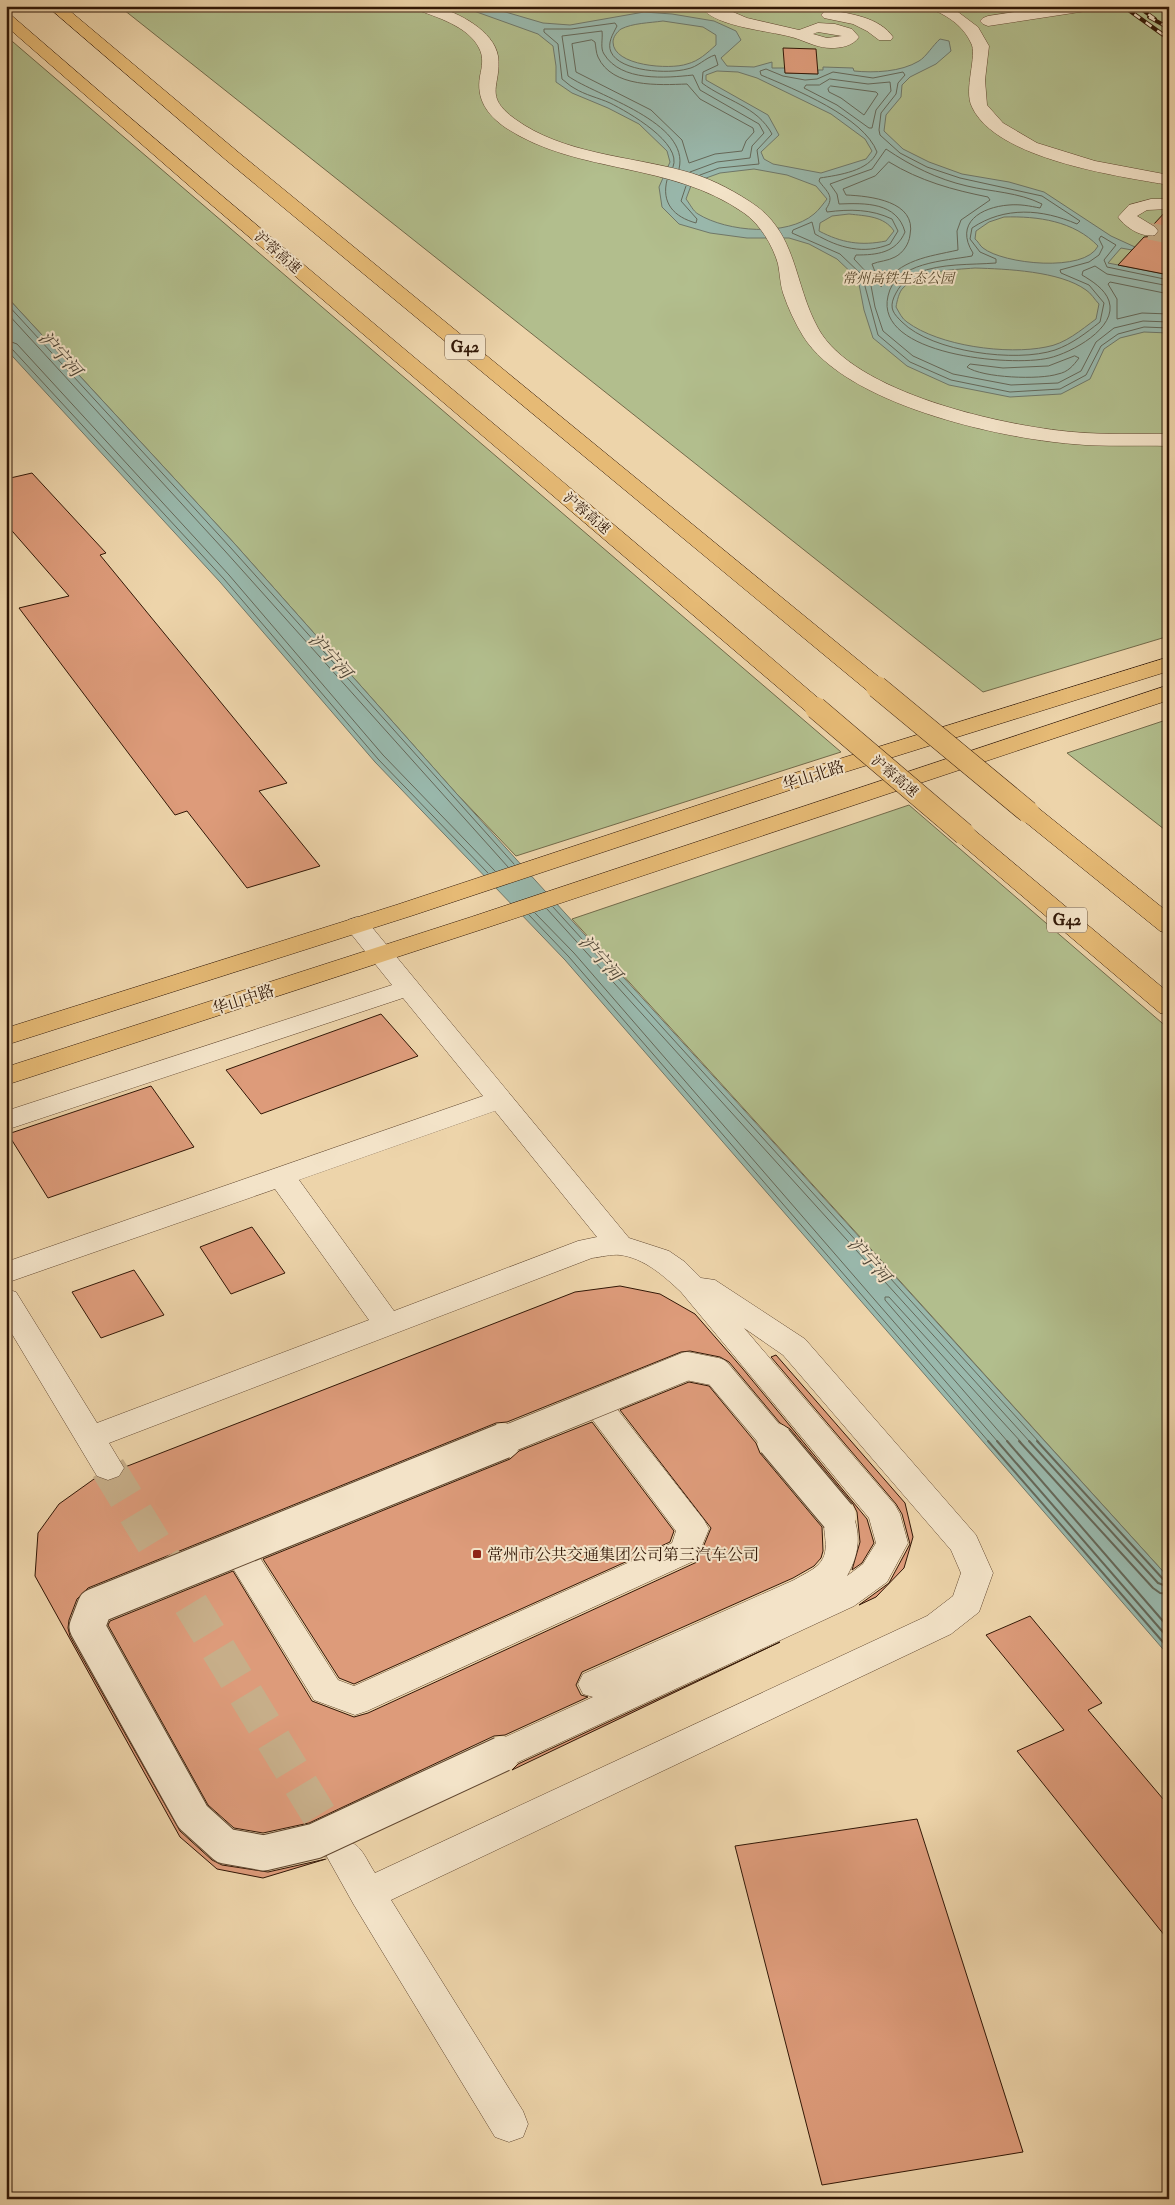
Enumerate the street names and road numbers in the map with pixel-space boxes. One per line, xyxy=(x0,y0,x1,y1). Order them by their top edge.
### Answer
street label: 沪蓉高速 xyxy=(251,228,304,277)
road number: G42 xyxy=(445,334,485,360)
street label: 沪蓉高速 xyxy=(560,489,614,538)
street label: 沪蓉高速 xyxy=(868,752,922,801)
street label: 华山北路 xyxy=(780,757,847,795)
road number: G42 xyxy=(1047,908,1087,932)
street label: 华山中路 xyxy=(210,981,277,1019)

